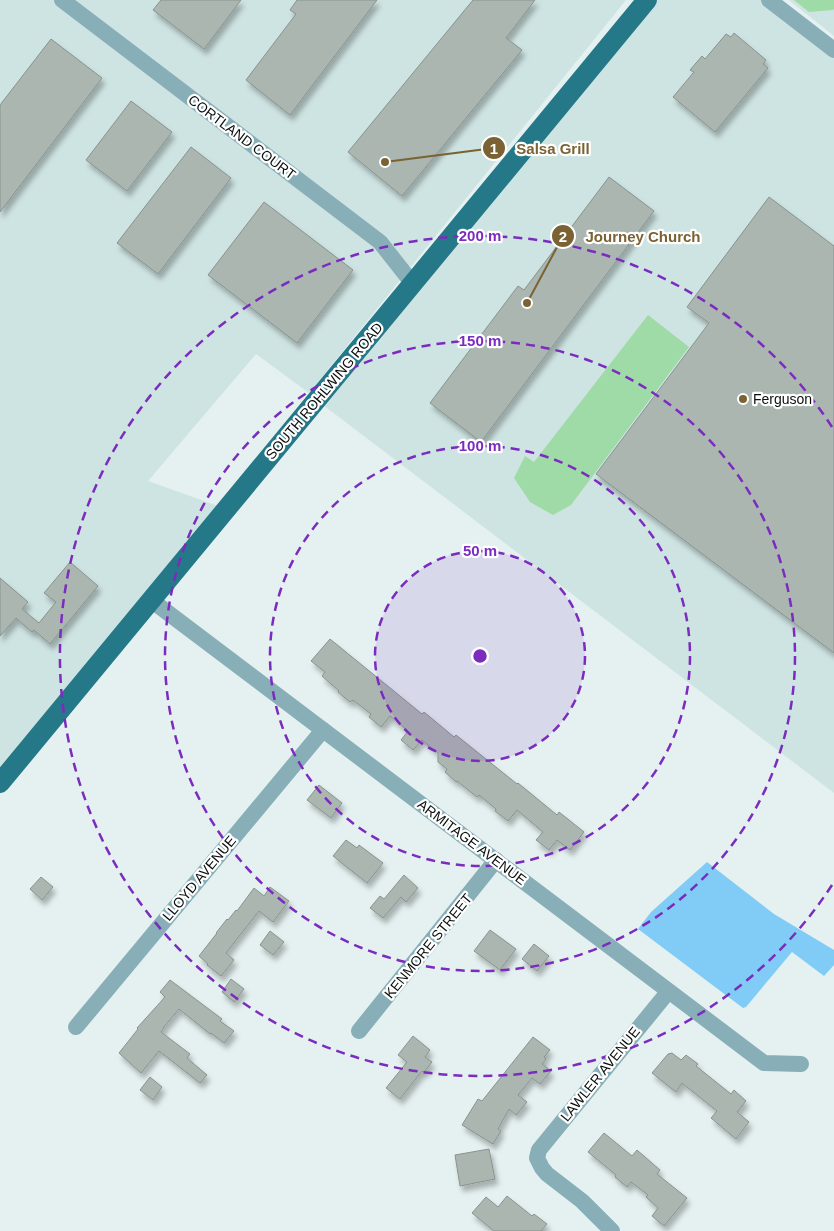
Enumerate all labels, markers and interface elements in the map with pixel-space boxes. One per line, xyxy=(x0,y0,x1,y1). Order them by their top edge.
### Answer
street label: CORTLAND COURT xyxy=(185,91,299,183)
callout: Salsa Grill xyxy=(481,133,600,163)
text: 1 xyxy=(490,140,498,157)
text: Salsa Grill xyxy=(516,140,590,157)
callout: Journey Church xyxy=(550,221,710,251)
text: 200 m xyxy=(459,227,501,244)
text: 2 xyxy=(559,228,567,245)
text: Journey Church xyxy=(585,228,701,245)
street label: SOUTH ROHLWING ROAD xyxy=(262,320,386,462)
text: 150 m xyxy=(459,332,501,349)
place label: Ferguson xyxy=(753,391,812,407)
marker: Ferguson xyxy=(737,393,749,405)
text: 100 m xyxy=(459,437,501,454)
text: 50 m xyxy=(463,542,497,559)
centre of rings xyxy=(471,647,489,665)
street label: ARMITAGE AVENUE xyxy=(415,796,529,888)
street label: LLOYD AVENUE xyxy=(159,832,239,924)
street label: KENMORE STREET xyxy=(381,890,475,1002)
street label: LAWLER AVENUE xyxy=(557,1024,643,1124)

